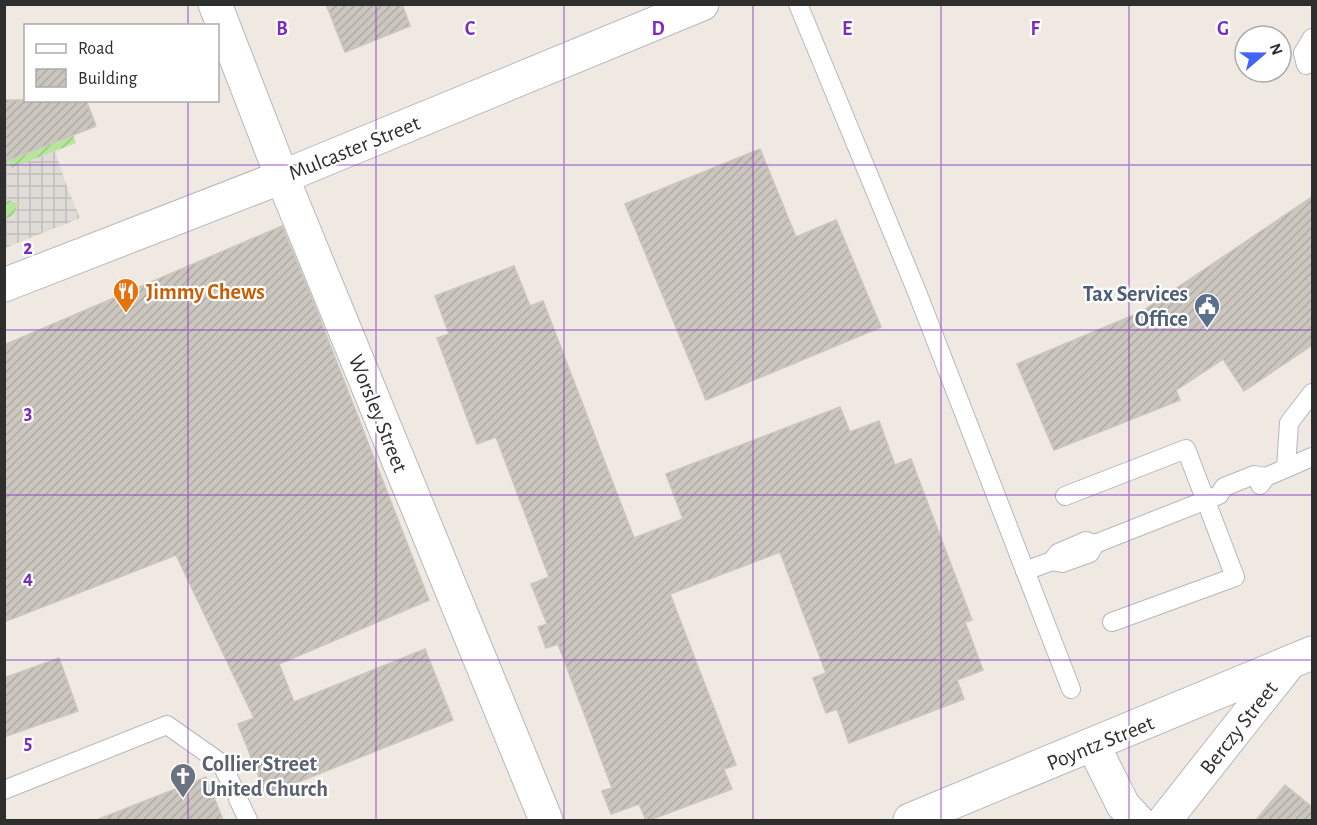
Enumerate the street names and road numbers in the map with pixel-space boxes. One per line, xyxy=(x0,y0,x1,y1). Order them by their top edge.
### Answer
street label: Mulcaster Street xyxy=(286,112,423,184)
street label: Worsley Street xyxy=(344,351,412,475)
street label: Berczy Street xyxy=(1196,677,1282,778)
street label: Poyntz Street xyxy=(1044,712,1157,774)

